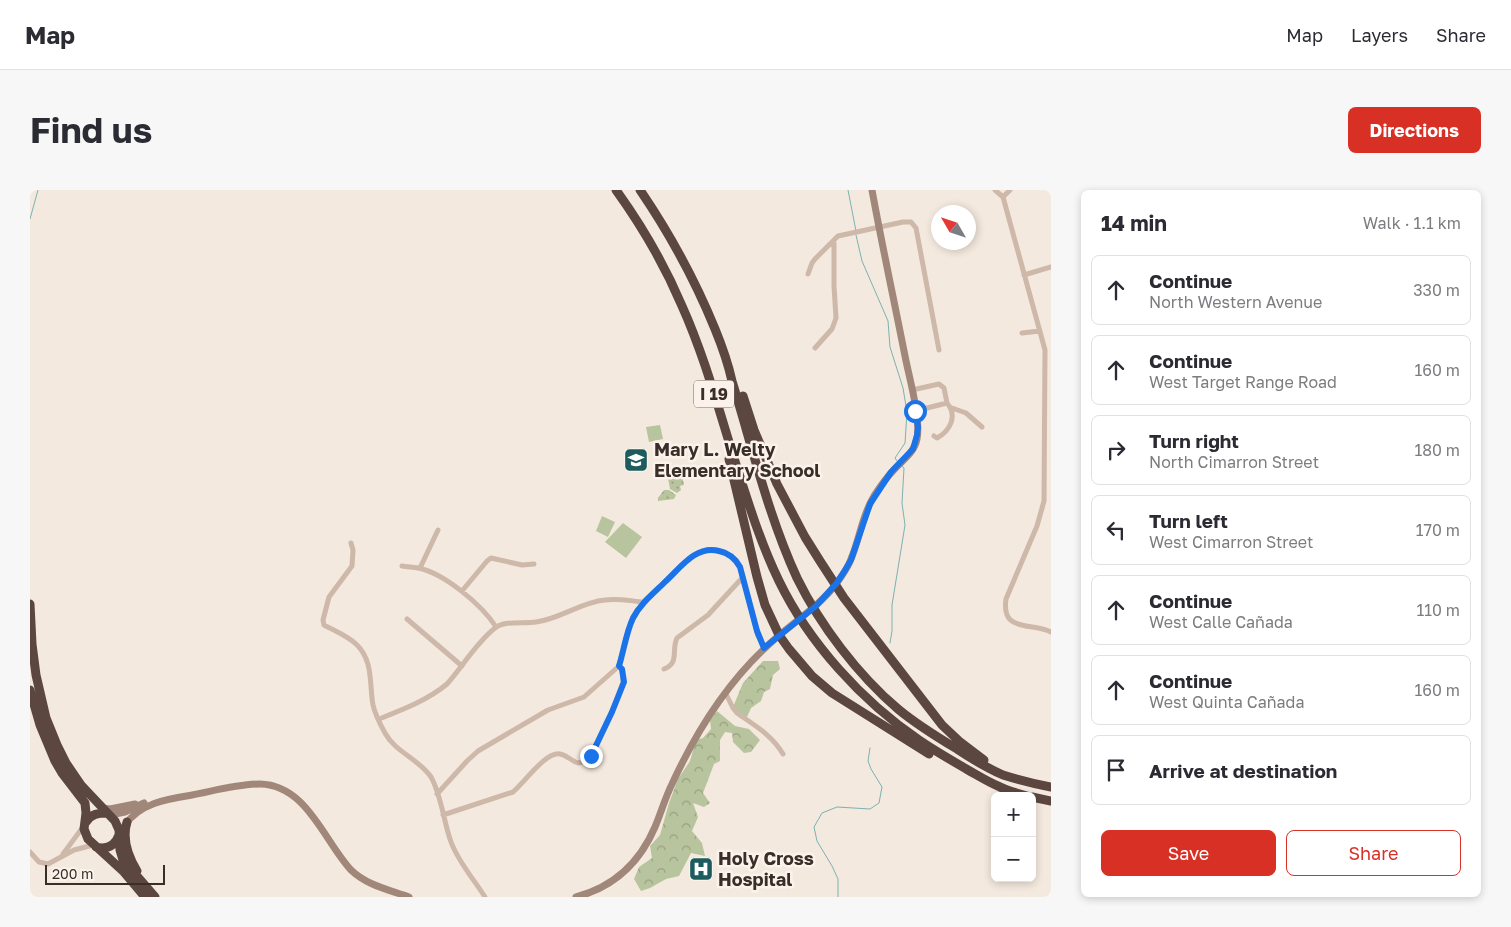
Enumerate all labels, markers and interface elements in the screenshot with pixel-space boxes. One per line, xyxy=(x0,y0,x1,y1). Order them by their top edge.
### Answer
text: Map xyxy=(25,20,75,49)
text: Map xyxy=(1286,24,1323,46)
text: Layers xyxy=(1351,24,1408,46)
text: Share xyxy=(1436,24,1486,46)
button: Directions xyxy=(1348,107,1481,153)
text: Find us xyxy=(30,109,152,151)
north arrow xyxy=(931,205,976,250)
text: 14 min xyxy=(1101,210,1167,236)
text: Walk · 1.1 km xyxy=(1363,213,1461,233)
text: Continue xyxy=(1149,269,1232,292)
icon: ahead xyxy=(1102,276,1130,304)
text: 330 m xyxy=(1413,280,1460,300)
text: North Western Avenue xyxy=(1149,292,1322,312)
text: Continue xyxy=(1149,349,1232,372)
icon: ahead xyxy=(1102,356,1130,384)
text: 160 m xyxy=(1414,360,1460,380)
text: West Target Range Road xyxy=(1149,372,1337,392)
road number: I 19 xyxy=(694,380,734,408)
route start xyxy=(904,400,927,423)
text: Turn right xyxy=(1149,429,1239,452)
icon: right xyxy=(1102,436,1130,464)
place label: Mary L. Welty Elementary School xyxy=(654,438,820,481)
text: 180 m xyxy=(1414,440,1460,460)
school or university icon: Mary L. Welty Elementary School xyxy=(623,447,649,473)
text: North Cimarron Street xyxy=(1149,452,1319,472)
text: Turn left xyxy=(1149,509,1228,532)
icon: left xyxy=(1102,516,1130,544)
text: 170 m xyxy=(1416,520,1460,540)
text: West Cimarron Street xyxy=(1149,532,1313,552)
text: Continue xyxy=(1149,589,1232,612)
icon: ahead xyxy=(1102,596,1130,624)
text: 110 m xyxy=(1416,600,1460,620)
text: West Calle Cañada xyxy=(1149,612,1293,632)
text: Continue xyxy=(1149,669,1232,692)
icon: ahead xyxy=(1102,676,1130,704)
text: 160 m xyxy=(1414,680,1460,700)
text: West Quinta Cañada xyxy=(1149,692,1305,712)
route end xyxy=(580,745,603,768)
icon: arrive xyxy=(1102,756,1130,784)
text: Arrive at destination xyxy=(1149,759,1337,782)
map controls xyxy=(991,792,1036,882)
button: + xyxy=(991,792,1036,837)
button: Save xyxy=(1101,830,1276,876)
button: Share xyxy=(1286,830,1461,876)
button: − xyxy=(991,837,1036,882)
place label: Holy Cross Hospital xyxy=(718,847,814,890)
hospital icon: Holy Cross Hospital xyxy=(688,856,714,882)
scale bar xyxy=(45,862,165,885)
text: 200 m xyxy=(52,865,93,882)

